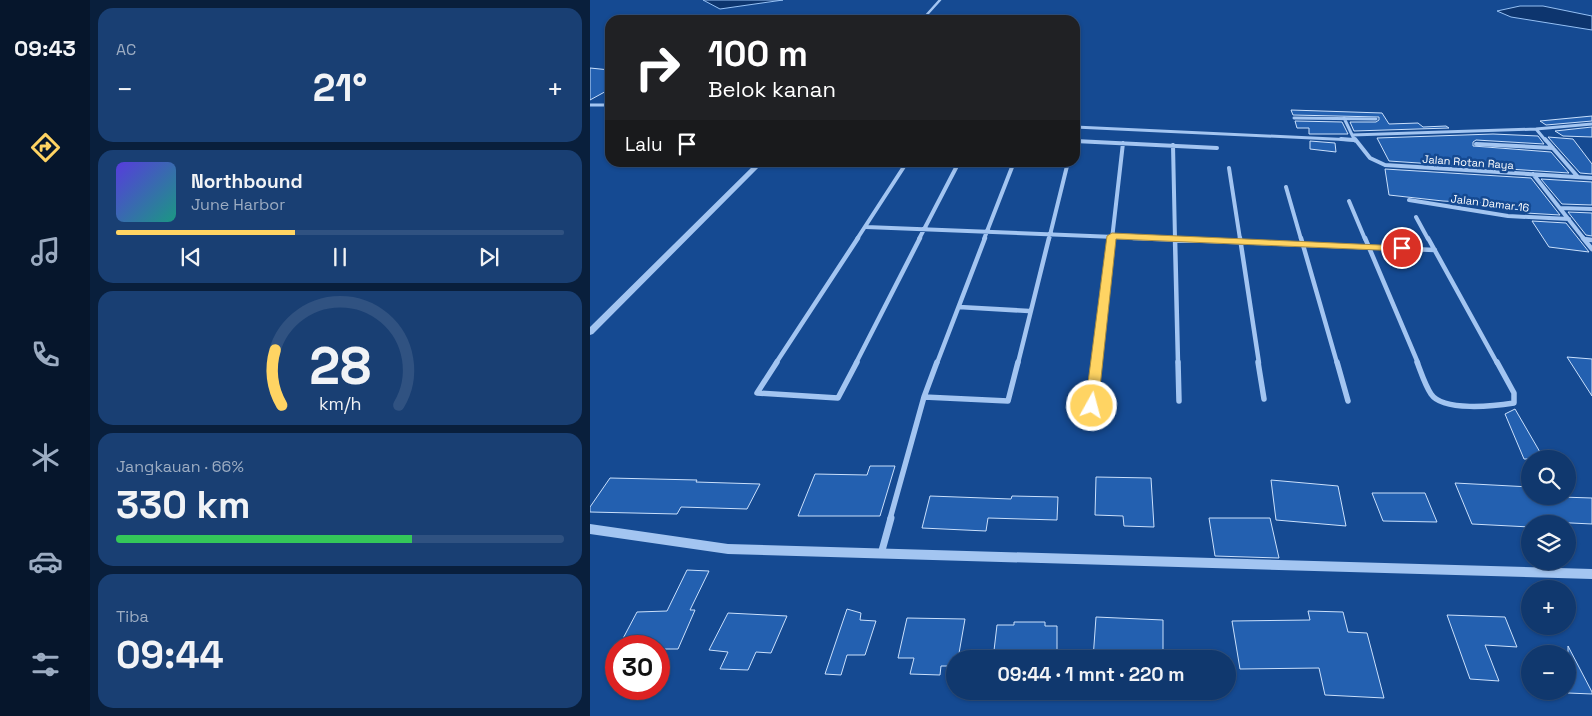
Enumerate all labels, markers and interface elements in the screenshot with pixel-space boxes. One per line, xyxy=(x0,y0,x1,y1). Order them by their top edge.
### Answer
text: 100 m xyxy=(708,32,808,76)
text: 09:43 xyxy=(14,34,76,62)
icon: right xyxy=(625,35,690,100)
text: AC xyxy=(116,39,136,60)
text: 21° xyxy=(313,64,367,112)
text: − xyxy=(116,71,133,107)
text: + xyxy=(547,71,564,107)
text: Belok kanan xyxy=(708,75,836,103)
icon: directions xyxy=(28,130,63,165)
icon: arrive xyxy=(673,130,701,158)
text: Lalu xyxy=(625,132,663,157)
street label: Jalan Rotan Raya xyxy=(1422,152,1515,172)
text: Northbound xyxy=(191,169,303,194)
street label: Jalan Damar 16 xyxy=(1450,191,1530,215)
text: June Harbor xyxy=(191,194,285,215)
pin xyxy=(1381,227,1423,269)
icon: music xyxy=(28,234,63,269)
icon: arrive xyxy=(1388,234,1416,262)
icon: previous xyxy=(177,243,205,271)
icon: pause xyxy=(326,243,354,271)
icon: next xyxy=(475,243,503,271)
text: 28 xyxy=(309,333,371,399)
icon: phone xyxy=(28,337,63,372)
position arrow xyxy=(1065,379,1117,431)
text: km/h xyxy=(319,392,361,415)
icon: climate xyxy=(28,440,63,475)
map controls xyxy=(1521,450,1576,700)
button: search xyxy=(1521,450,1576,505)
text: Jangkauan · 66% xyxy=(116,456,244,477)
text: 330 km xyxy=(116,481,250,529)
button: layers xyxy=(1521,515,1576,570)
icon: car xyxy=(28,544,63,579)
button: + xyxy=(1521,580,1576,635)
text: Tiba xyxy=(116,606,149,627)
text: 09:44 xyxy=(116,631,224,679)
speed limit sign: 30 xyxy=(605,635,670,700)
button: − xyxy=(1521,645,1576,700)
icon: filters xyxy=(28,647,63,682)
text: 09:44 · 1 mnt · 220 m xyxy=(997,662,1185,687)

